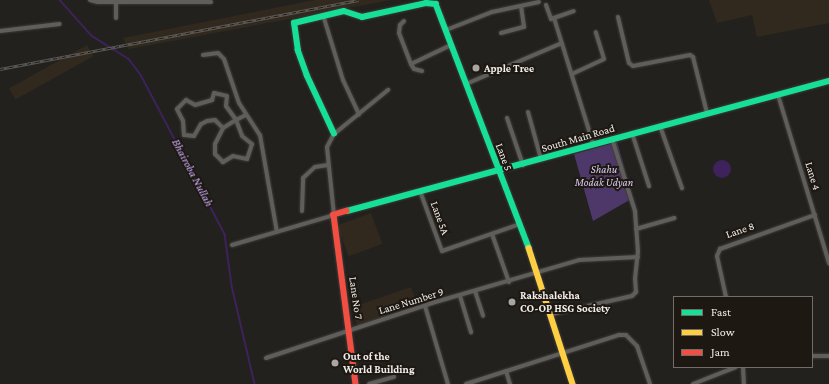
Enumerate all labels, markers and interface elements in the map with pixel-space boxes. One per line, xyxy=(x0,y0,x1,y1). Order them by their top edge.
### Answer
place label: Apple Tree xyxy=(484,61,534,75)
marker: Apple Tree xyxy=(471,63,481,73)
street label: South Main Road xyxy=(540,121,616,155)
water label: Bhairoba Nullah xyxy=(168,137,216,209)
street label: Lane 5 xyxy=(493,141,515,173)
street label: Lane 4 xyxy=(802,160,824,192)
park label: Shahu Modak Udyan xyxy=(575,163,633,189)
street label: Lane 5A xyxy=(428,199,452,237)
street label: Lane 8 xyxy=(724,219,756,241)
street label: Lane No 7 xyxy=(346,276,366,320)
street label: Lane Number 9 xyxy=(377,285,445,317)
place label: Rakshalekha CO-OP HSG Society xyxy=(520,289,610,315)
legend xyxy=(673,296,813,368)
marker: Rakshalekha CO-OP HSG Society xyxy=(507,297,517,307)
text: Fast xyxy=(711,305,731,319)
text: Slow xyxy=(711,325,735,339)
text: Jam xyxy=(711,345,730,359)
place label: Out of the World Building xyxy=(343,350,414,376)
marker: Out of the World Building xyxy=(330,358,340,368)

